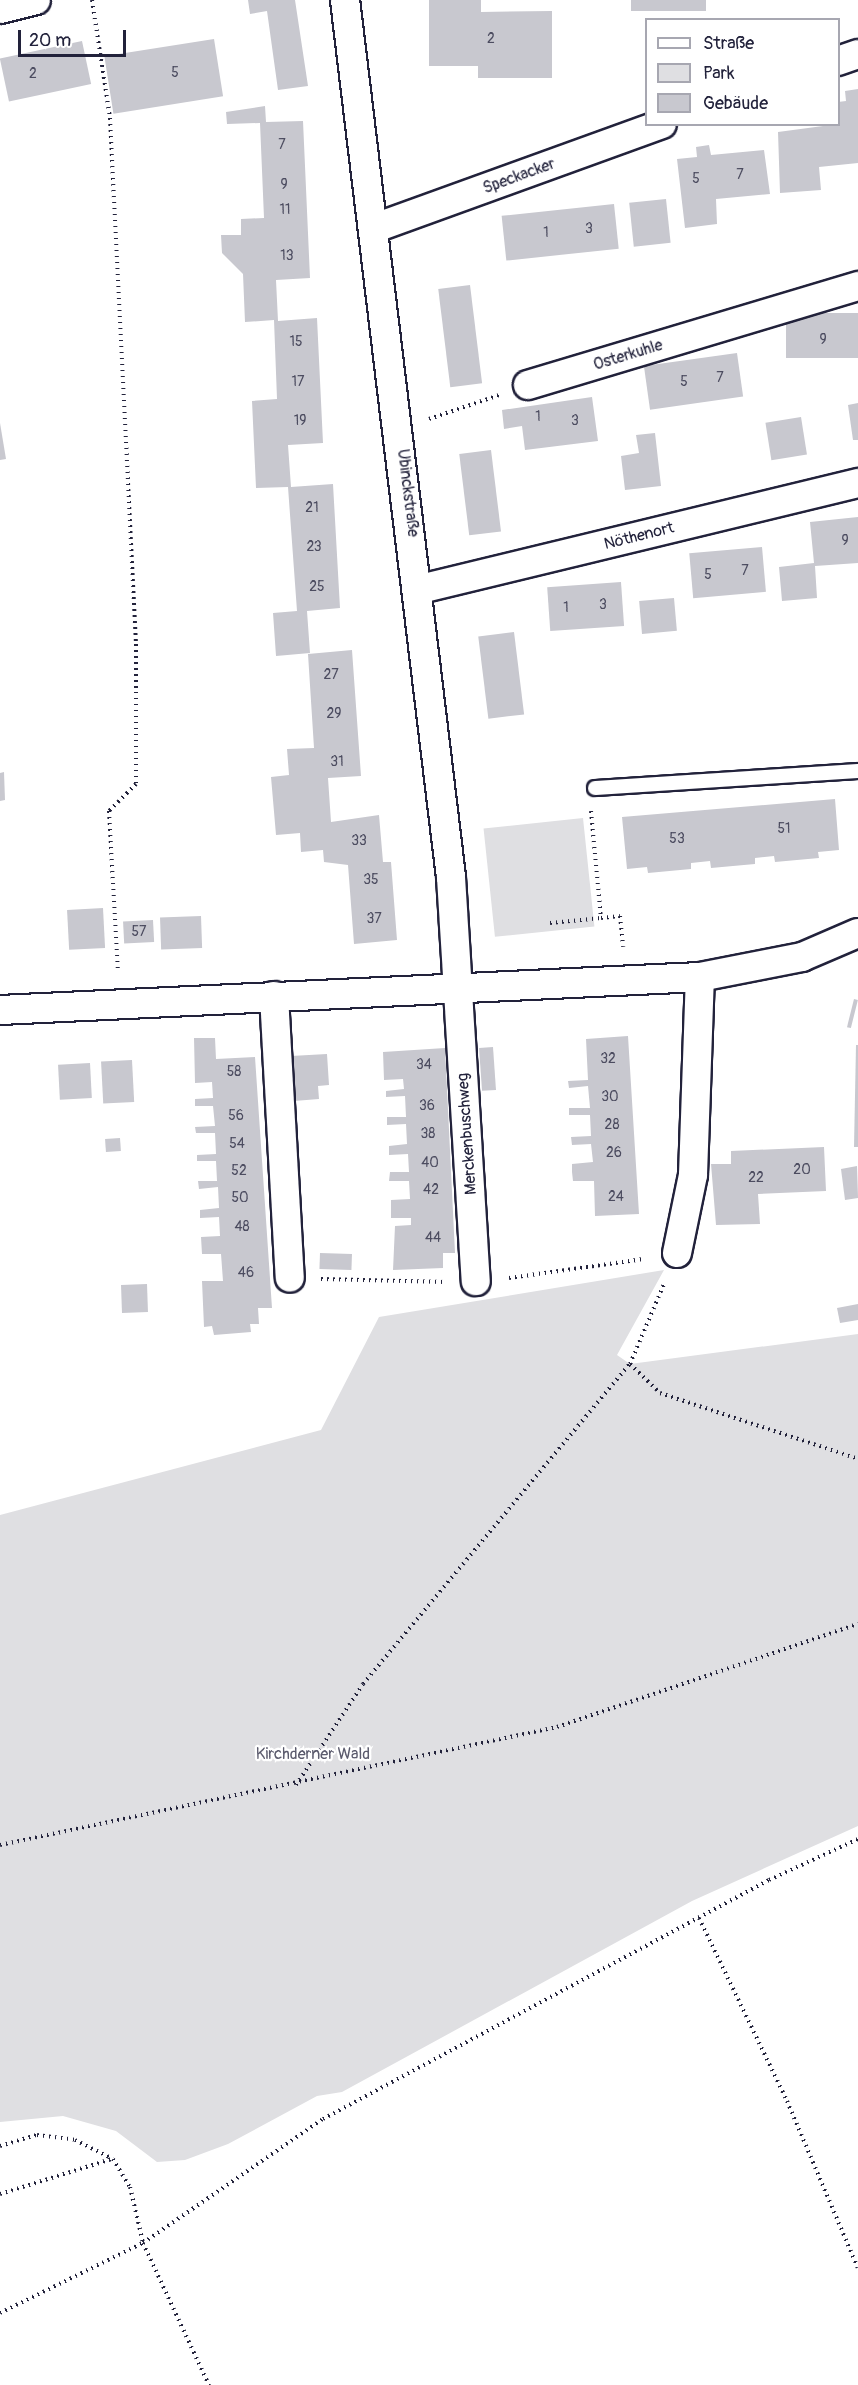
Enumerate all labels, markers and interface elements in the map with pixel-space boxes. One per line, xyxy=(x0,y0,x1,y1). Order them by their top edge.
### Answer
scale bar xyxy=(21,18,129,56)
legend xyxy=(645,18,840,126)
text: 20 m xyxy=(29,29,71,52)
house number: 2 xyxy=(487,31,495,47)
text: Straße xyxy=(703,32,754,55)
text: Park xyxy=(703,62,735,85)
house number: 5 xyxy=(171,65,179,81)
house number: 2 xyxy=(29,66,37,82)
text: Gebäude xyxy=(703,92,768,115)
house number: 7 xyxy=(278,137,286,153)
street label: Speckacker xyxy=(480,154,558,198)
house number: 7 xyxy=(736,167,744,183)
house number: 5 xyxy=(692,171,700,187)
house number: 9 xyxy=(280,177,288,193)
house number: 11 xyxy=(280,202,290,218)
house number: 3 xyxy=(585,221,593,237)
house number: 1 xyxy=(543,225,549,241)
house number: 13 xyxy=(280,248,294,264)
house number: 9 xyxy=(819,332,827,348)
house number: 15 xyxy=(289,334,303,350)
street label: Osterkuhle xyxy=(591,335,665,375)
house number: 7 xyxy=(716,370,724,386)
house number: 17 xyxy=(292,374,304,390)
house number: 5 xyxy=(680,374,688,390)
house number: 1 xyxy=(535,409,541,425)
house number: 19 xyxy=(294,413,306,429)
house number: 3 xyxy=(571,413,579,429)
street label: Ubinckstraße xyxy=(393,448,423,538)
house number: 21 xyxy=(305,500,319,516)
street label: Nöthenort xyxy=(602,518,676,554)
house number: 9 xyxy=(841,533,849,549)
house number: 23 xyxy=(306,539,322,555)
house number: 7 xyxy=(741,563,749,579)
house number: 5 xyxy=(704,567,712,583)
house number: 25 xyxy=(309,579,325,595)
house number: 3 xyxy=(599,597,607,613)
house number: 1 xyxy=(563,600,569,616)
house number: 27 xyxy=(323,667,339,683)
house number: 29 xyxy=(326,706,342,722)
house number: 31 xyxy=(330,754,344,770)
house number: 51 xyxy=(777,821,791,837)
house number: 53 xyxy=(669,831,685,847)
house number: 33 xyxy=(351,833,367,849)
house number: 35 xyxy=(363,872,379,888)
house number: 37 xyxy=(366,911,382,927)
house number: 57 xyxy=(132,924,146,940)
house number: 32 xyxy=(600,1051,616,1067)
house number: 34 xyxy=(416,1057,432,1073)
house number: 58 xyxy=(227,1064,241,1080)
street label: Merckenbuschweg xyxy=(453,1072,481,1196)
house number: 30 xyxy=(601,1089,619,1105)
house number: 36 xyxy=(419,1098,435,1114)
house number: 56 xyxy=(228,1108,244,1124)
house number: 28 xyxy=(605,1117,619,1133)
house number: 38 xyxy=(421,1126,435,1142)
house number: 54 xyxy=(229,1136,245,1152)
house number: 26 xyxy=(606,1145,622,1161)
house number: 40 xyxy=(421,1155,439,1171)
house number: 20 xyxy=(793,1162,811,1178)
house number: 52 xyxy=(231,1163,247,1179)
house number: 22 xyxy=(748,1170,764,1186)
house number: 42 xyxy=(423,1182,439,1198)
house number: 24 xyxy=(608,1189,624,1205)
house number: 50 xyxy=(231,1190,249,1206)
house number: 48 xyxy=(234,1219,250,1235)
house number: 44 xyxy=(425,1230,441,1246)
house number: 46 xyxy=(238,1265,254,1281)
park label: Kirchderner Wald xyxy=(256,1744,370,1764)

